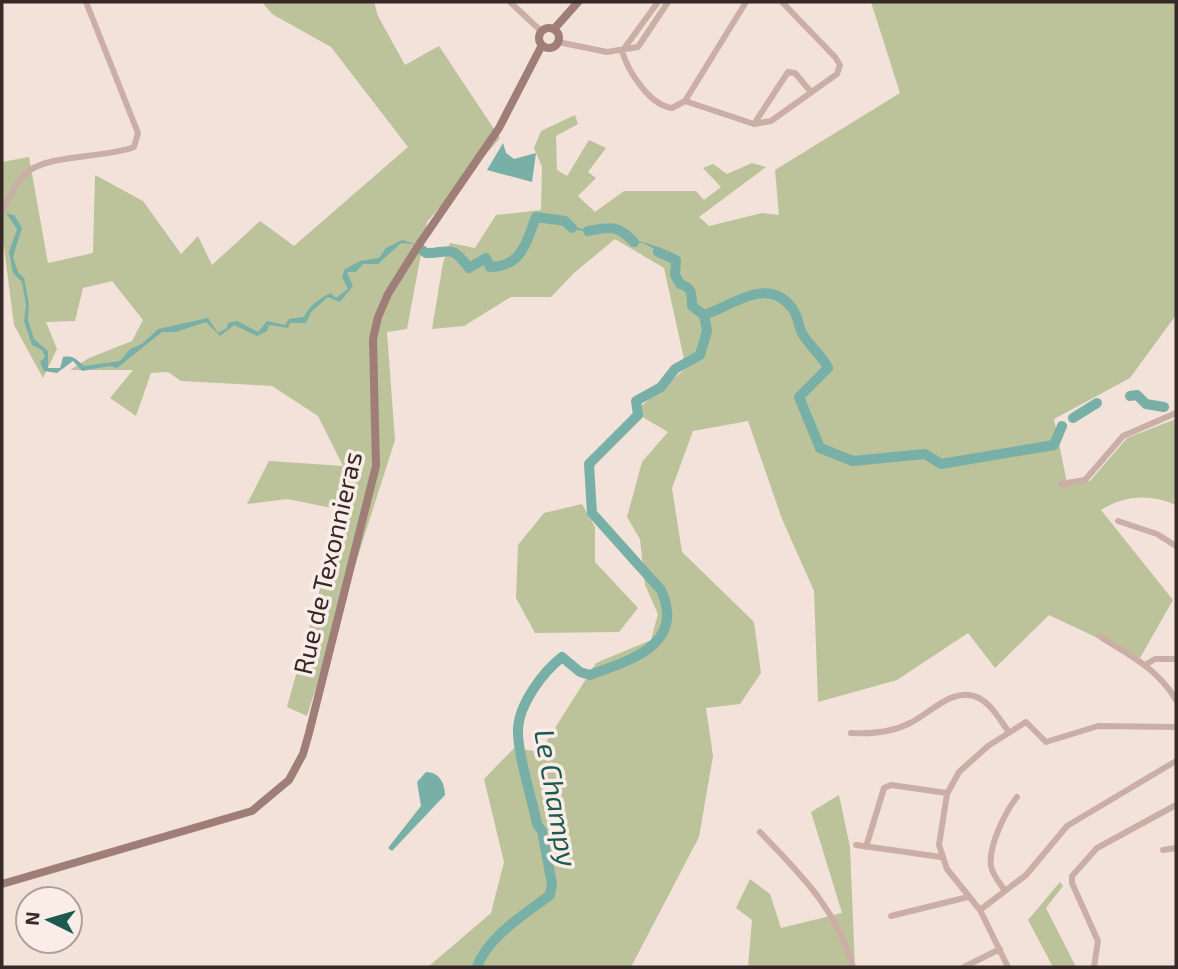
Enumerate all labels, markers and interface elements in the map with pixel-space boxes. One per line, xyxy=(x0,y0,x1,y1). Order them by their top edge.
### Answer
street label: Rue de Texonnieras xyxy=(286,448,367,677)
water label: Le Champy xyxy=(528,726,586,869)
north arrow xyxy=(14,885,84,955)
text: N xyxy=(20,911,44,926)

